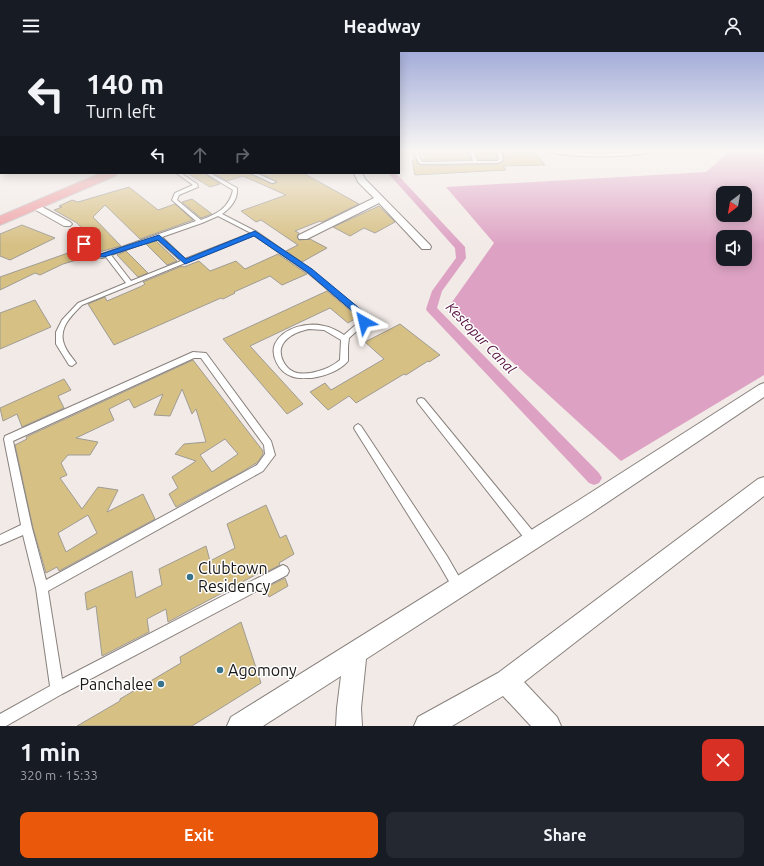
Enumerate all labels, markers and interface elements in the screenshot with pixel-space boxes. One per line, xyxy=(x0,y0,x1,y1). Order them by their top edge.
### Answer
icon: menu xyxy=(20,15,42,37)
icon: person xyxy=(722,15,744,37)
text: Headway xyxy=(343,16,421,36)
icon: left xyxy=(20,68,72,120)
text: 140 m xyxy=(86,68,164,99)
text: Turn left xyxy=(86,101,156,121)
icon: left xyxy=(147,144,169,166)
icon: ahead xyxy=(189,144,211,166)
icon: right xyxy=(231,144,253,166)
north arrow xyxy=(716,186,752,222)
map controls xyxy=(716,186,752,266)
pin xyxy=(67,227,101,261)
button: sound xyxy=(716,230,752,266)
icon: arrive xyxy=(73,233,95,255)
water label: Kestopur Canal xyxy=(443,299,519,377)
position arrow xyxy=(343,301,385,343)
place label: Clubtown Residency xyxy=(198,559,271,595)
marker: Clubtown Residency xyxy=(185,572,195,582)
place label: Agomony xyxy=(228,661,297,679)
marker: Agomony xyxy=(215,665,225,675)
place label: Panchalee xyxy=(80,675,153,693)
marker: Panchalee xyxy=(156,679,166,689)
text: 1 min xyxy=(20,739,81,766)
button: close xyxy=(702,739,744,781)
text: 320 m · 15:33 xyxy=(20,768,98,782)
button: Exit xyxy=(20,812,378,858)
button: Share xyxy=(386,812,744,858)

